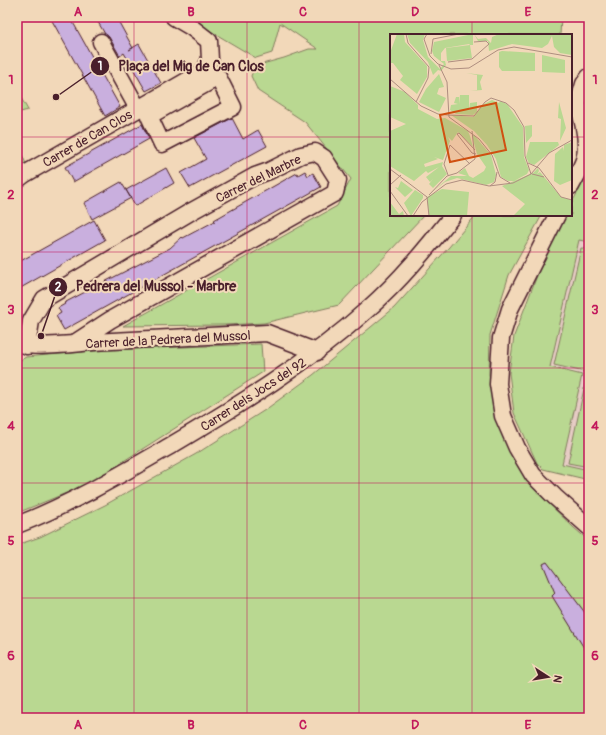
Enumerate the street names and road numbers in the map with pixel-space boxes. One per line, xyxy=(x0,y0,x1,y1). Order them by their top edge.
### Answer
street label: Carrer de Can Clos xyxy=(40,107,135,171)
street label: Carrer del Marbre xyxy=(213,151,304,206)
street label: Carrer de la Pedrera del Mussol xyxy=(85,328,251,352)
street label: Carrer dels Jocs del 92 xyxy=(198,355,309,435)

